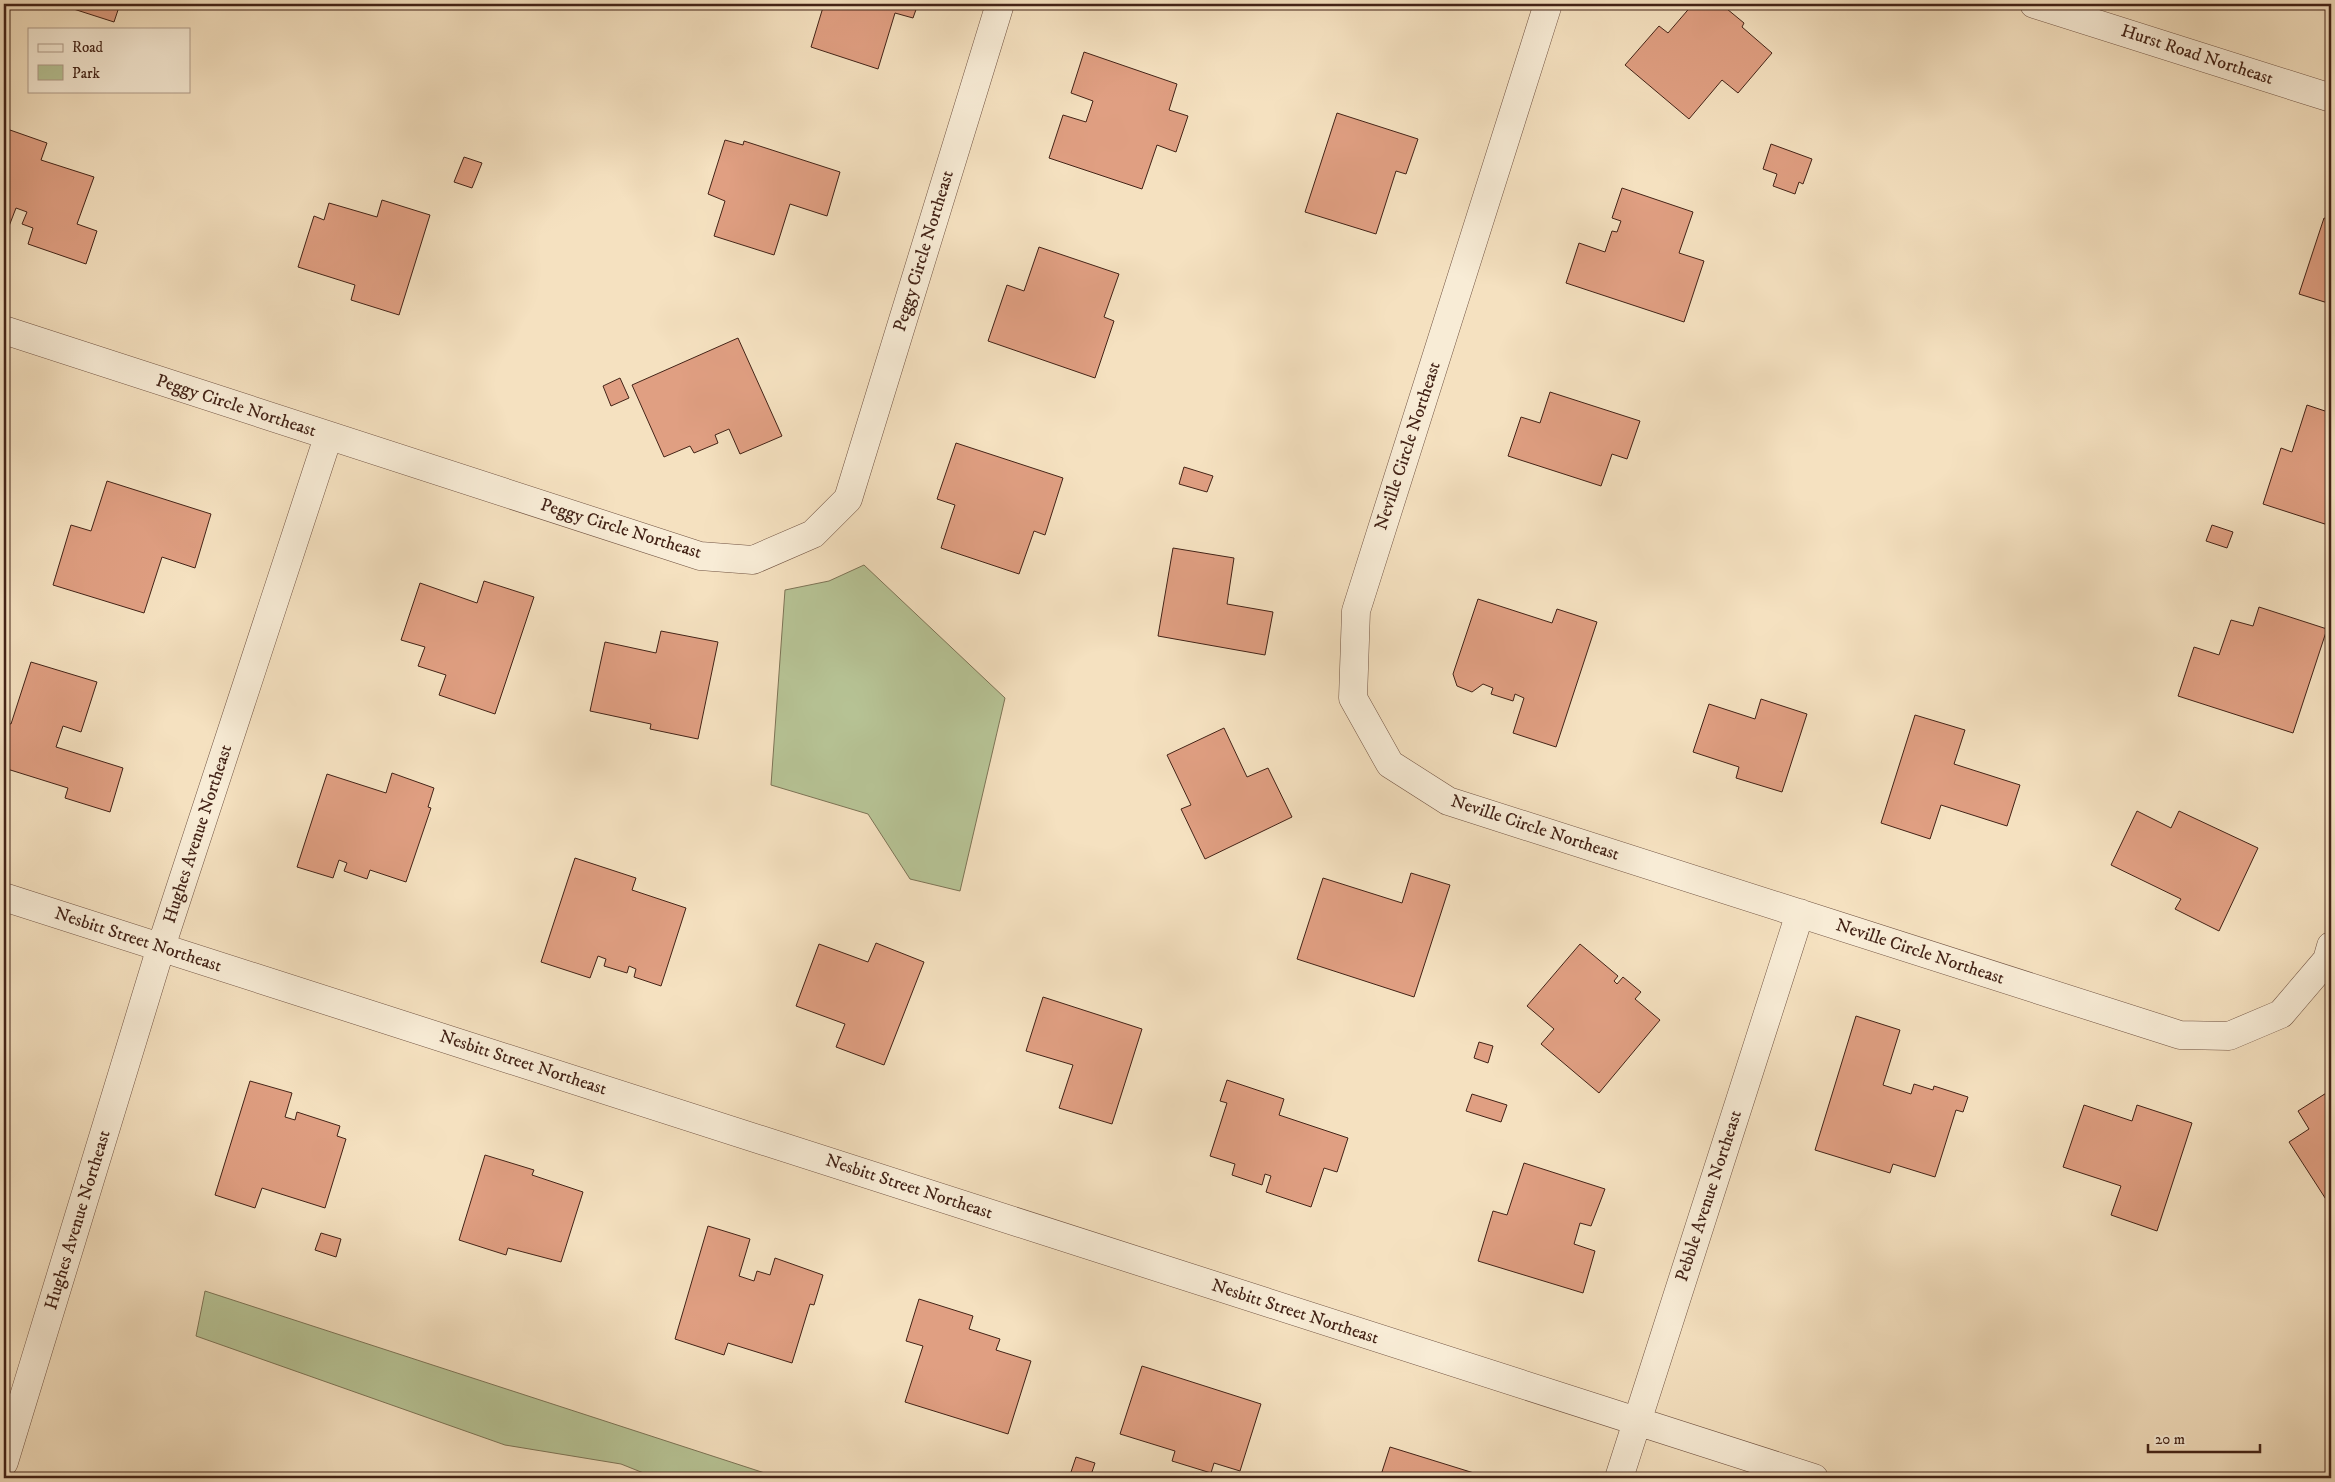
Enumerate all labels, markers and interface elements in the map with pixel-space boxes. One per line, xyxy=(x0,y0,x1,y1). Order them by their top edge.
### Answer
street label: Hurst Road Northeast xyxy=(2118,20,2276,90)
legend xyxy=(28,28,190,92)
text: Road xyxy=(72,38,104,57)
text: Park xyxy=(72,64,101,83)
street label: Peggy Circle Northeast xyxy=(889,168,959,334)
street label: Neville Circle Northeast xyxy=(1370,359,1446,533)
street label: Peggy Circle Northeast xyxy=(153,370,319,442)
street label: Peggy Circle Northeast xyxy=(538,494,704,564)
street label: Hughes Avenue Northeast xyxy=(159,742,237,926)
street label: Neville Circle Northeast xyxy=(1448,790,1622,866)
street label: Nesbitt Street Northeast xyxy=(52,903,225,977)
street label: Neville Circle Northeast xyxy=(1833,914,2007,990)
street label: Nesbitt Street Northeast xyxy=(437,1026,610,1100)
street label: Pebble Avenue Northeast xyxy=(1671,1107,1747,1284)
street label: Hughes Avenue Northeast xyxy=(40,1127,116,1312)
street label: Nesbitt Street Northeast xyxy=(823,1150,996,1224)
street label: Nesbitt Street Northeast xyxy=(1209,1275,1382,1349)
scale bar xyxy=(2148,1422,2260,1454)
text: 20 m xyxy=(2155,1430,2185,1449)

